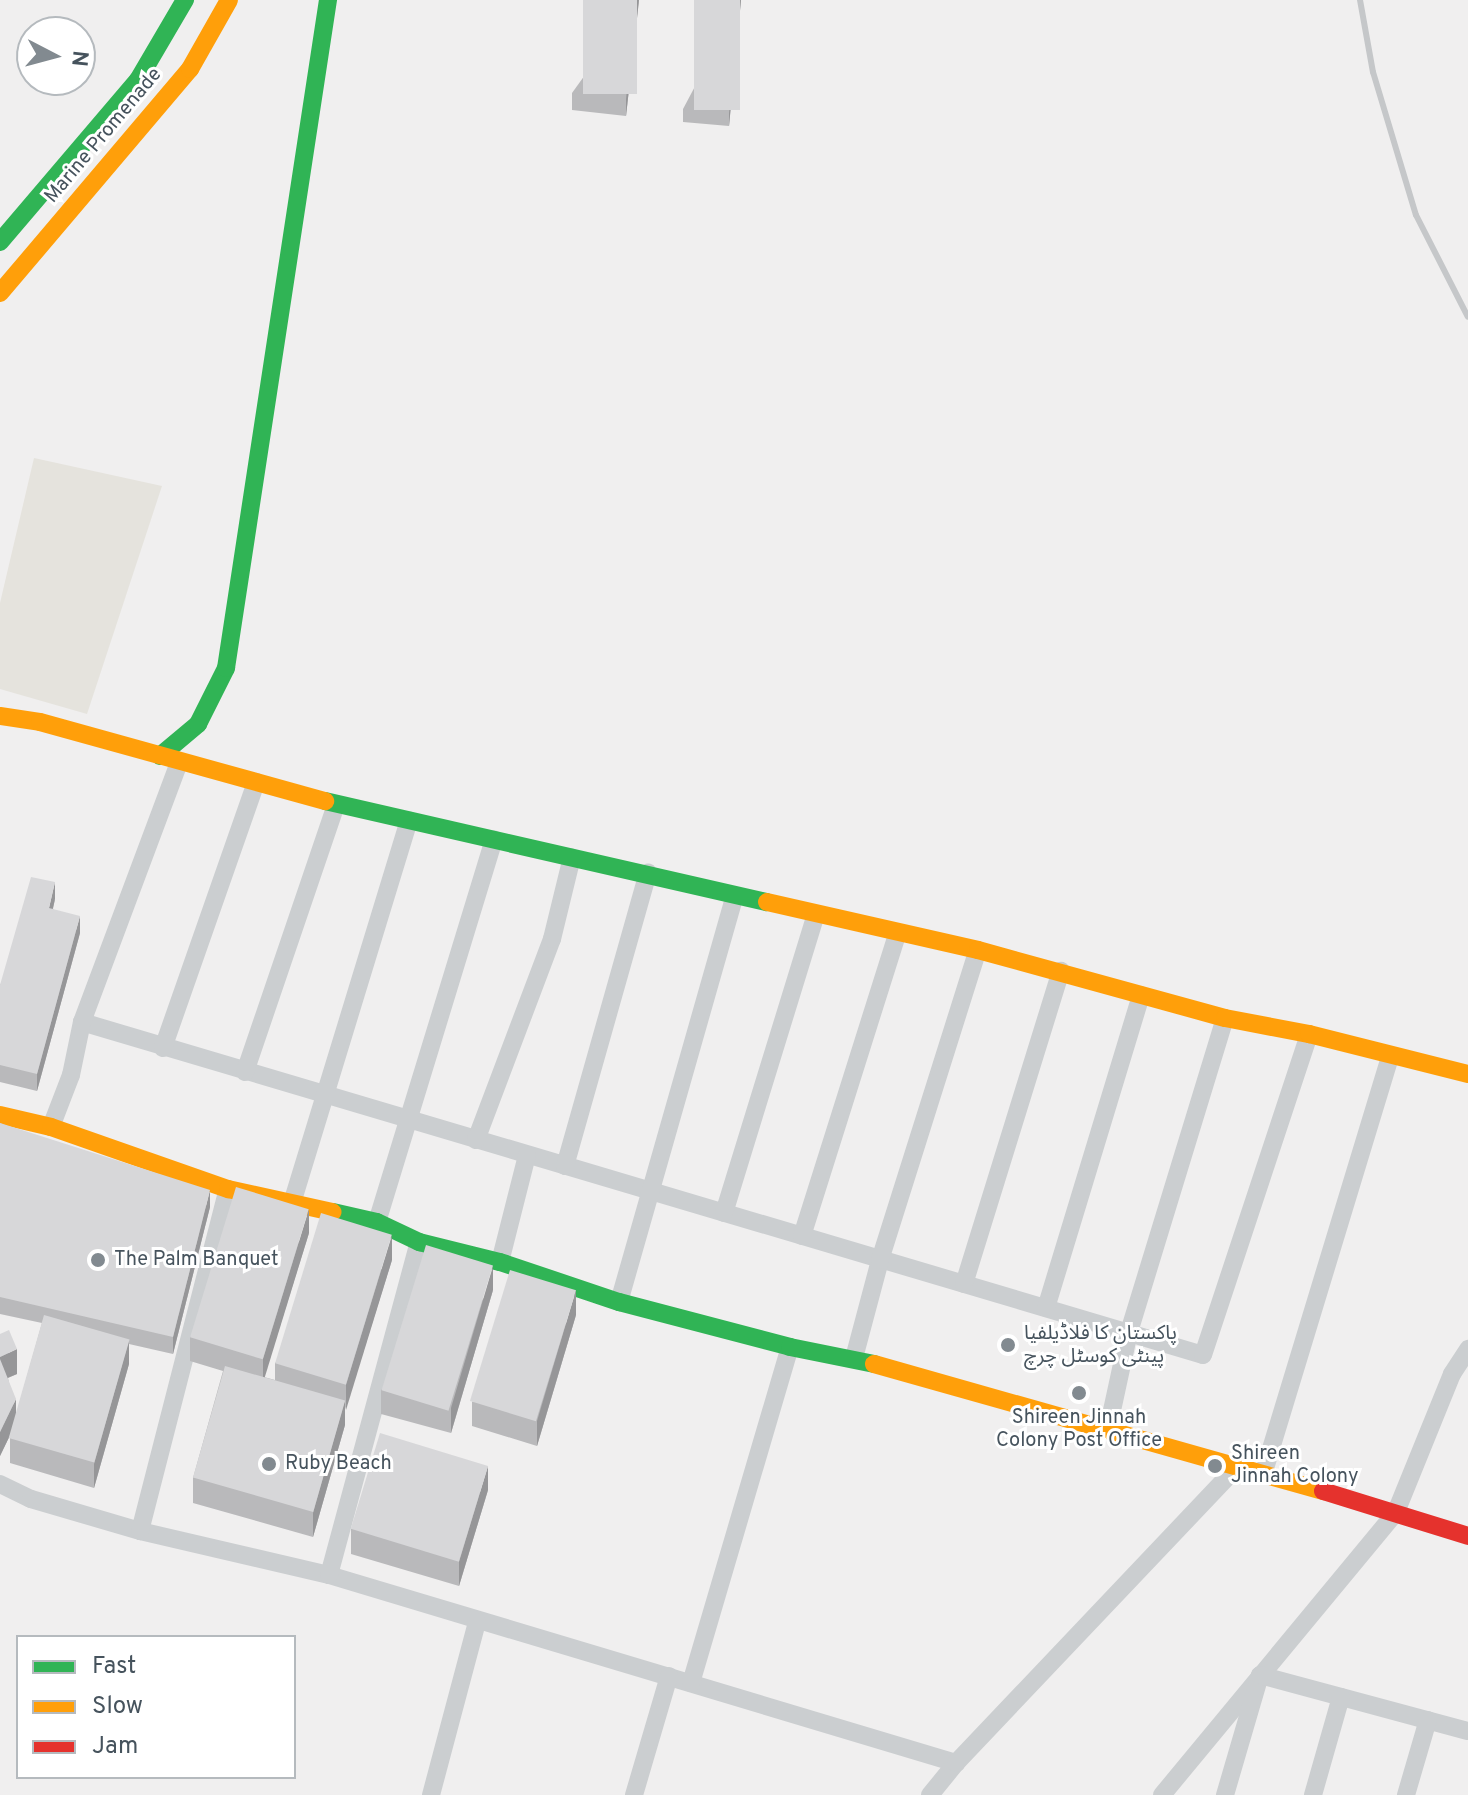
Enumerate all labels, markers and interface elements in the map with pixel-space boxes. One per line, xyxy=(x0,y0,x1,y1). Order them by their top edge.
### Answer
north arrow xyxy=(16,16,96,96)
text: N xyxy=(64,49,93,68)
street label: Marine Promenade xyxy=(40,63,168,209)
place label: The Palm Banquet xyxy=(114,1248,278,1272)
marker: The Palm Banquet xyxy=(89,1251,107,1269)
place label: پاکستان کا فلاڈیلفیا پینٹی کوسٹل چرچ xyxy=(1024,1322,1177,1369)
marker: پاکستان کا فلاڈیلفیا پینٹی کوسٹل چرچ xyxy=(999,1336,1017,1354)
marker: Shireen Jinnah Colony Post Office xyxy=(1070,1384,1088,1402)
place label: Shireen Jinnah Colony Post Office xyxy=(996,1406,1162,1453)
place label: Shireen Jinnah Colony xyxy=(1231,1442,1359,1489)
place label: Ruby Beach xyxy=(285,1452,392,1476)
marker: Ruby Beach xyxy=(260,1455,278,1473)
marker: Shireen Jinnah Colony xyxy=(1206,1457,1224,1475)
legend xyxy=(16,1635,296,1779)
text: Fast xyxy=(92,1652,136,1682)
text: Slow xyxy=(92,1692,143,1722)
text: Jam xyxy=(92,1732,138,1762)

